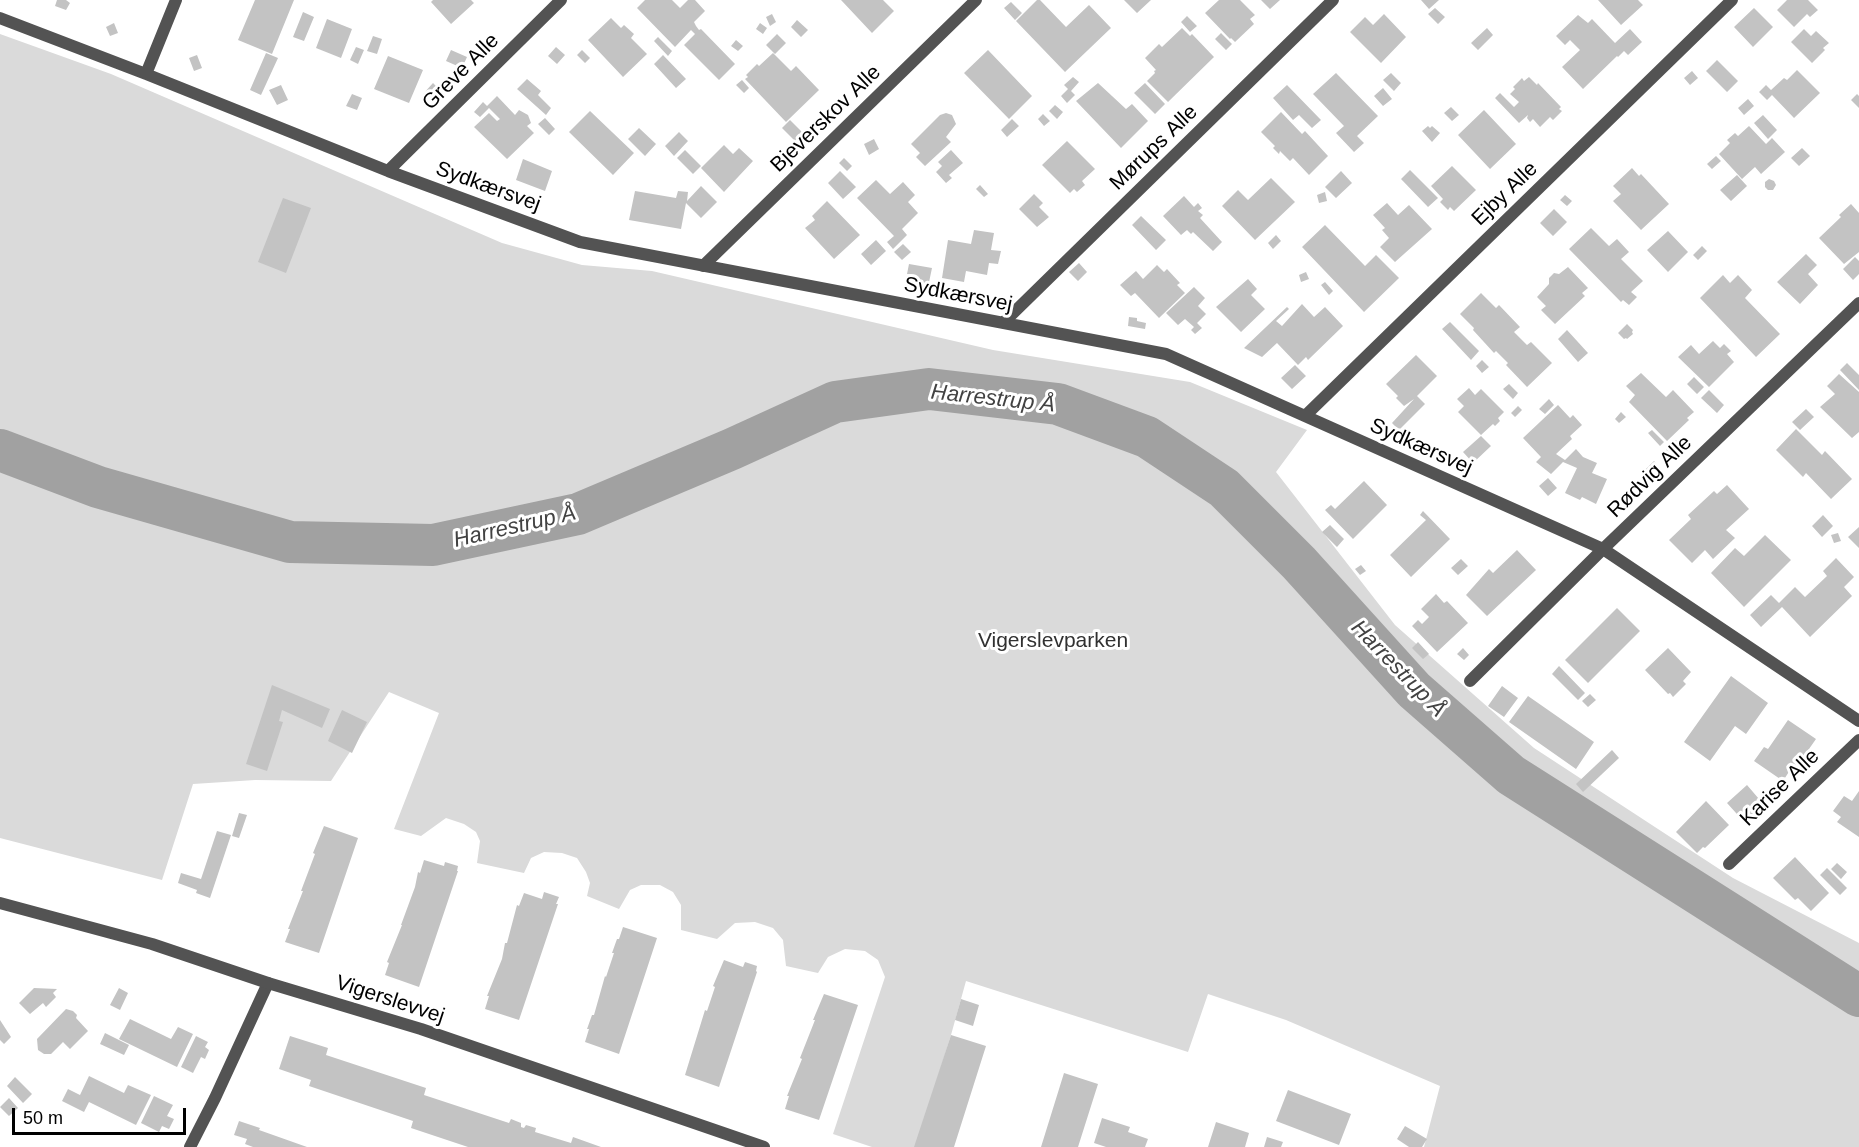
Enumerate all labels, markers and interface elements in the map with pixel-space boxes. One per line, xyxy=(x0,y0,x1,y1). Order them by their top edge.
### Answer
street label: Greve Alle xyxy=(417,28,505,116)
street label: Bjeverskov Alle xyxy=(766,60,886,178)
street label: Mørups Alle xyxy=(1105,100,1203,196)
street label: Sydkærsvej xyxy=(432,156,544,218)
street label: Ejby Alle xyxy=(1467,157,1543,231)
street label: Sydkærsvej xyxy=(902,272,1014,318)
water label: Harrestrup Å xyxy=(930,379,1056,419)
street label: Sydkærsvej xyxy=(1366,413,1476,481)
street label: Rødvig Alle xyxy=(1603,431,1697,523)
water label: Harrestrup Å xyxy=(451,500,579,554)
water label: Harrestrup Å xyxy=(1345,615,1451,723)
park label: Vigerslevparken xyxy=(978,628,1128,654)
street label: Karise Alle xyxy=(1735,744,1825,832)
street label: Vigerslevvej xyxy=(332,971,448,1029)
scale bar xyxy=(15,1096,189,1134)
text: 50 m xyxy=(23,1108,63,1128)

